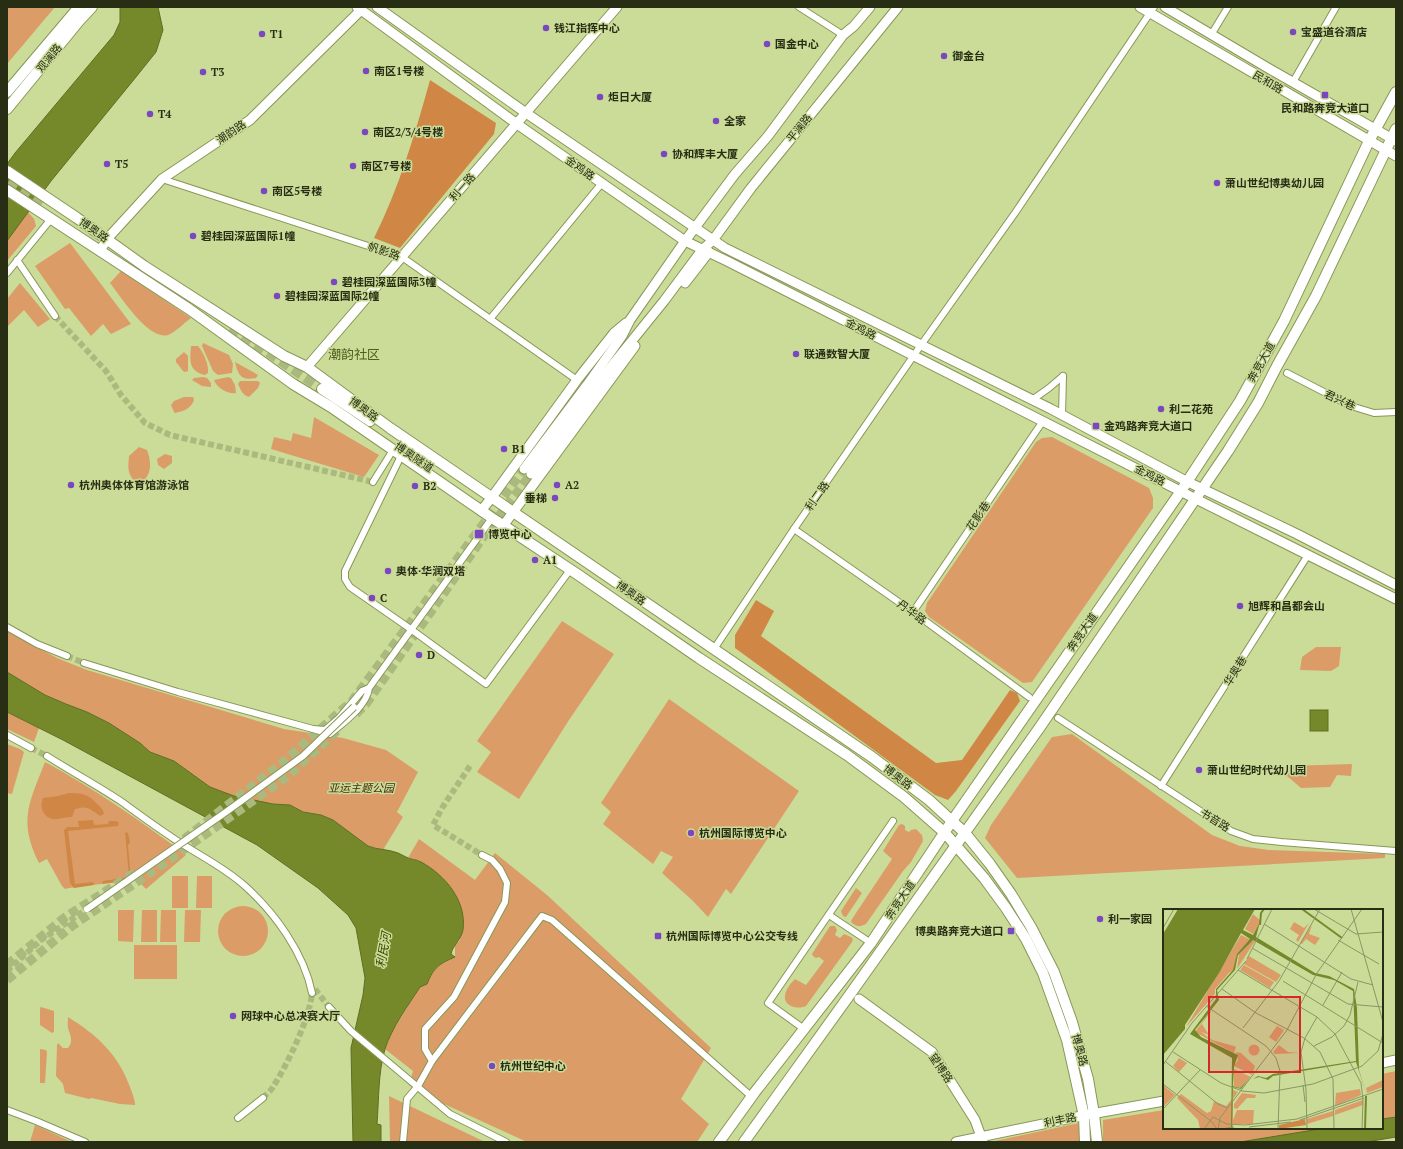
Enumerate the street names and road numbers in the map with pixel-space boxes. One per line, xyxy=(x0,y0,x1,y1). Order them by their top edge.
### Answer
street label: 观澜路 xyxy=(33,41,65,75)
street label: 民和路 xyxy=(1250,68,1286,96)
street label: 平澜路 xyxy=(783,111,815,145)
street label: 潮韵路 xyxy=(213,117,249,147)
street label: 金鸡路 xyxy=(562,153,598,183)
street label: 利一路 xyxy=(446,170,478,204)
street label: 博奥路 xyxy=(76,215,112,245)
street label: 帆影路 xyxy=(366,239,402,263)
street label: 金鸡路 xyxy=(843,315,879,343)
street label: 奔竞大道 xyxy=(1244,339,1278,385)
street label: 君兴巷 xyxy=(1322,387,1358,413)
street label: 博奥路 xyxy=(347,394,381,424)
street label: 博奥隧道 xyxy=(392,439,436,475)
street label: 金鸡路 xyxy=(1132,461,1168,489)
street label: 利二路 xyxy=(802,478,832,514)
street label: 花影巷 xyxy=(963,498,993,534)
street label: 博奥路 xyxy=(613,578,649,608)
street label: 丹华路 xyxy=(895,597,929,627)
street label: 奔竞大道 xyxy=(1064,610,1100,654)
street label: 华奥巷 xyxy=(1220,653,1250,689)
street label: 博奥路 xyxy=(881,761,915,793)
street label: 书音路 xyxy=(1197,805,1233,835)
street label: 奔竞大道 xyxy=(882,878,918,922)
street label: 博奥路 xyxy=(1069,1032,1091,1068)
street label: 望博路 xyxy=(926,1050,956,1086)
street label: 利丰路 xyxy=(1042,1110,1078,1130)

